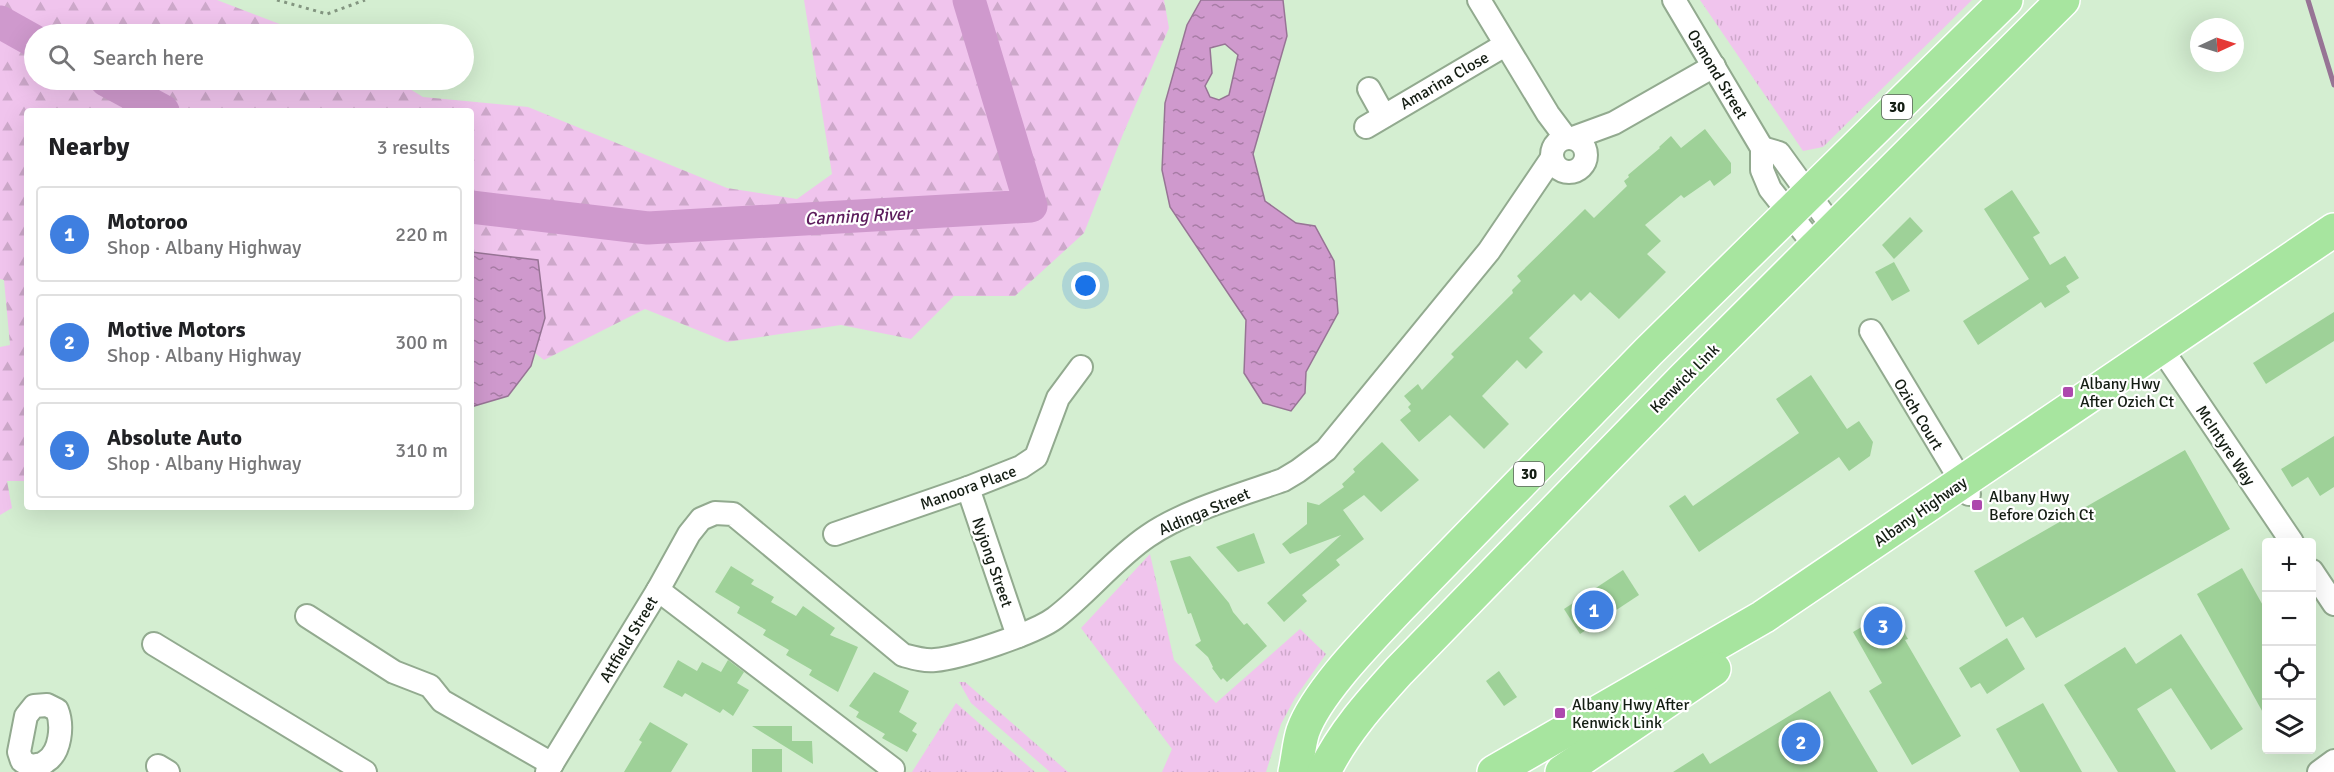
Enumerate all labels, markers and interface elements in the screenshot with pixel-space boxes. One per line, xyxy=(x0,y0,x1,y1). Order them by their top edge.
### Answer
north arrow xyxy=(2190,18,2244,72)
search box xyxy=(24,24,474,90)
street label: Osmond Street xyxy=(1683,26,1752,123)
icon: search xyxy=(45,41,78,74)
text: Search here xyxy=(93,44,204,71)
street label: Amarina Close xyxy=(1397,47,1492,114)
road number: 30 xyxy=(1882,95,1912,119)
text: Nearby xyxy=(48,131,129,163)
text: 3 results xyxy=(377,135,450,160)
water label: Canning River xyxy=(804,202,914,230)
text: Motoroo xyxy=(107,208,188,235)
text: 1 xyxy=(64,222,75,247)
text: 220 m xyxy=(395,222,448,247)
text: Shop · Albany Highway xyxy=(107,235,301,260)
your location xyxy=(1071,271,1100,300)
text: Motive Motors xyxy=(107,316,245,343)
text: 2 xyxy=(64,330,75,355)
text: 300 m xyxy=(395,330,448,355)
street label: Kenwick Link xyxy=(1646,340,1724,418)
text: Shop · Albany Highway xyxy=(107,343,301,368)
place label: Albany Hwy After Ozich Ct xyxy=(2080,374,2174,412)
street label: Ozich Court xyxy=(1889,375,1948,454)
marker: Albany Hwy After Ozich Ct xyxy=(2061,385,2075,399)
street label: McIntyre Way xyxy=(2191,402,2260,490)
text: Absolute Auto xyxy=(107,424,242,451)
text: 3 xyxy=(64,438,75,463)
text: 310 m xyxy=(395,438,448,463)
text: Shop · Albany Highway xyxy=(107,451,301,476)
street label: Manoora Place xyxy=(917,461,1019,515)
road number: 30 xyxy=(1514,462,1544,486)
street label: Albany Highway xyxy=(1870,472,1971,551)
street label: Aldinga Street xyxy=(1156,484,1254,540)
place label: Albany Hwy Before Ozich Ct xyxy=(1989,487,2095,525)
marker: Albany Hwy Before Ozich Ct xyxy=(1970,498,1984,512)
street label: Nyjong Street xyxy=(967,515,1017,610)
map controls xyxy=(2262,538,2316,754)
button: + xyxy=(2262,538,2316,592)
pin: 1 xyxy=(1574,588,1614,632)
button: − xyxy=(2262,592,2316,646)
street label: Attfield Street xyxy=(595,593,663,686)
pin: 3 xyxy=(1864,604,1902,648)
button: locate xyxy=(2262,646,2316,700)
place label: Albany Hwy After Kenwick Link xyxy=(1572,695,1690,733)
button: layers xyxy=(2262,700,2316,754)
marker: Albany Hwy After Kenwick Link xyxy=(1553,706,1567,720)
pin: 2 xyxy=(1782,720,1820,764)

